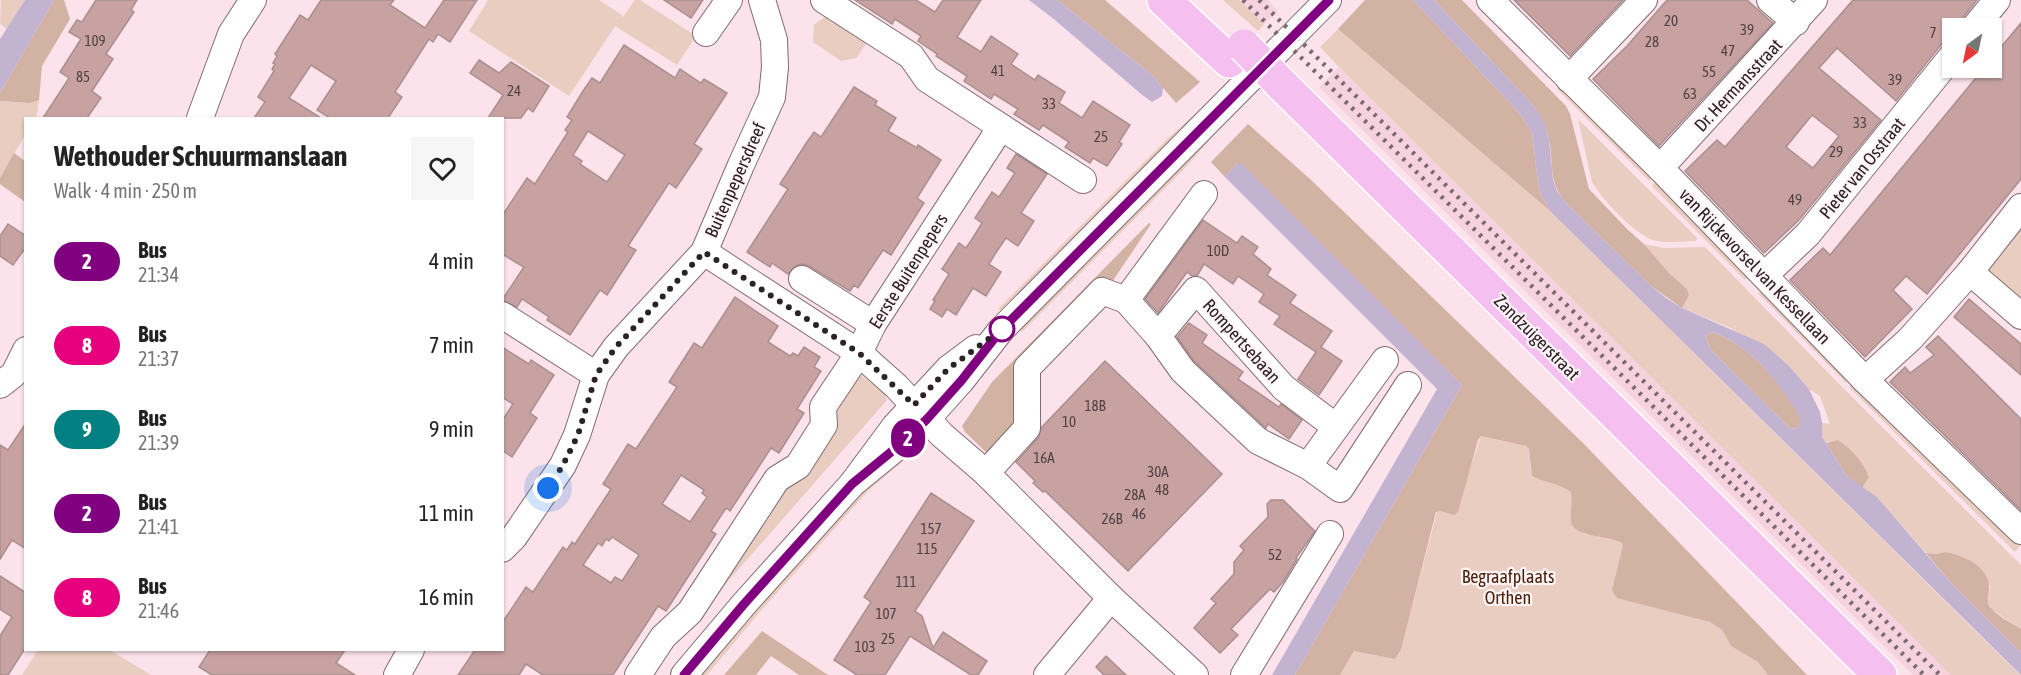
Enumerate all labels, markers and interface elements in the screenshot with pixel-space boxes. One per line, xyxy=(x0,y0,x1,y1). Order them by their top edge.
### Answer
house number: 20 xyxy=(1664,12,1678,29)
north arrow xyxy=(1942,18,2002,78)
map controls xyxy=(1942,18,2002,78)
house number: 39 xyxy=(1740,21,1754,38)
house number: 7 xyxy=(1929,24,1937,41)
house number: 109 xyxy=(84,32,106,49)
house number: 28 xyxy=(1645,33,1659,50)
street label: Dr. Hermansstraat xyxy=(1690,34,1786,136)
house number: 47 xyxy=(1721,42,1735,59)
house number: 41 xyxy=(991,62,1005,79)
house number: 55 xyxy=(1702,63,1716,80)
house number: 85 xyxy=(76,68,90,85)
house number: 39 xyxy=(1888,71,1902,88)
house number: 24 xyxy=(507,82,521,99)
house number: 63 xyxy=(1683,85,1697,102)
house number: 33 xyxy=(1042,95,1056,112)
street label: Pieter van Osstraat xyxy=(1815,113,1909,223)
house number: 33 xyxy=(1853,114,1867,131)
street label: Buitenpepersdreef xyxy=(700,119,770,241)
house number: 25 xyxy=(1094,128,1108,145)
button: heart xyxy=(411,137,474,200)
text: Wethouder Schuurmanslaan xyxy=(54,140,347,172)
house number: 29 xyxy=(1829,143,1843,160)
text: Walk · 4 min · 250 m xyxy=(54,179,197,202)
street label: van Rijckevorsel van Kessellaan xyxy=(1675,184,1835,348)
house number: 49 xyxy=(1788,191,1802,208)
street label: Eerste Buitenpepers xyxy=(864,210,952,332)
text: Bus xyxy=(138,237,167,263)
house number: 10D xyxy=(1207,242,1229,259)
text: 4 min xyxy=(429,248,474,274)
text: 2 xyxy=(82,249,92,273)
text: 21:34 xyxy=(138,263,179,286)
street label: Zandzuigerstraat xyxy=(1490,290,1584,384)
street label: Rompertsebaan xyxy=(1199,295,1285,387)
unlabelled marker xyxy=(989,316,1015,342)
text: Bus xyxy=(138,321,167,347)
text: 7 min xyxy=(429,332,474,358)
text: 8 xyxy=(82,333,92,357)
text: 21:37 xyxy=(138,347,179,370)
house number: 18B xyxy=(1084,397,1106,414)
text: Bus xyxy=(138,405,167,431)
house number: 10 xyxy=(1062,413,1076,430)
text: 9 min xyxy=(429,416,474,442)
text: 9 xyxy=(82,417,92,441)
line badge: 2 xyxy=(888,418,928,458)
text: 2 xyxy=(903,426,913,450)
text: 21:39 xyxy=(138,431,179,454)
house number: 16A xyxy=(1033,449,1055,466)
house number: 30A xyxy=(1147,463,1169,480)
your location xyxy=(533,473,563,503)
house number: 48 xyxy=(1155,481,1169,498)
house number: 28A xyxy=(1124,486,1146,503)
text: Bus xyxy=(138,489,167,515)
text: 11 min xyxy=(419,500,474,526)
text: 2 xyxy=(82,501,92,525)
house number: 46 xyxy=(1132,505,1146,522)
house number: 26B xyxy=(1101,510,1123,527)
text: 21:41 xyxy=(138,515,179,538)
house number: 157 xyxy=(920,520,942,537)
house number: 115 xyxy=(916,540,938,557)
house number: 52 xyxy=(1268,546,1282,563)
park label: Begraafplaats Orthen xyxy=(1462,566,1554,608)
text: Bus xyxy=(138,573,167,599)
house number: 111 xyxy=(895,573,917,590)
text: 16 min xyxy=(419,584,474,610)
text: 8 xyxy=(82,585,92,609)
text: 21:46 xyxy=(138,599,179,622)
house number: 107 xyxy=(875,605,897,622)
house number: 25 xyxy=(881,630,895,647)
house number: 103 xyxy=(854,638,876,655)

